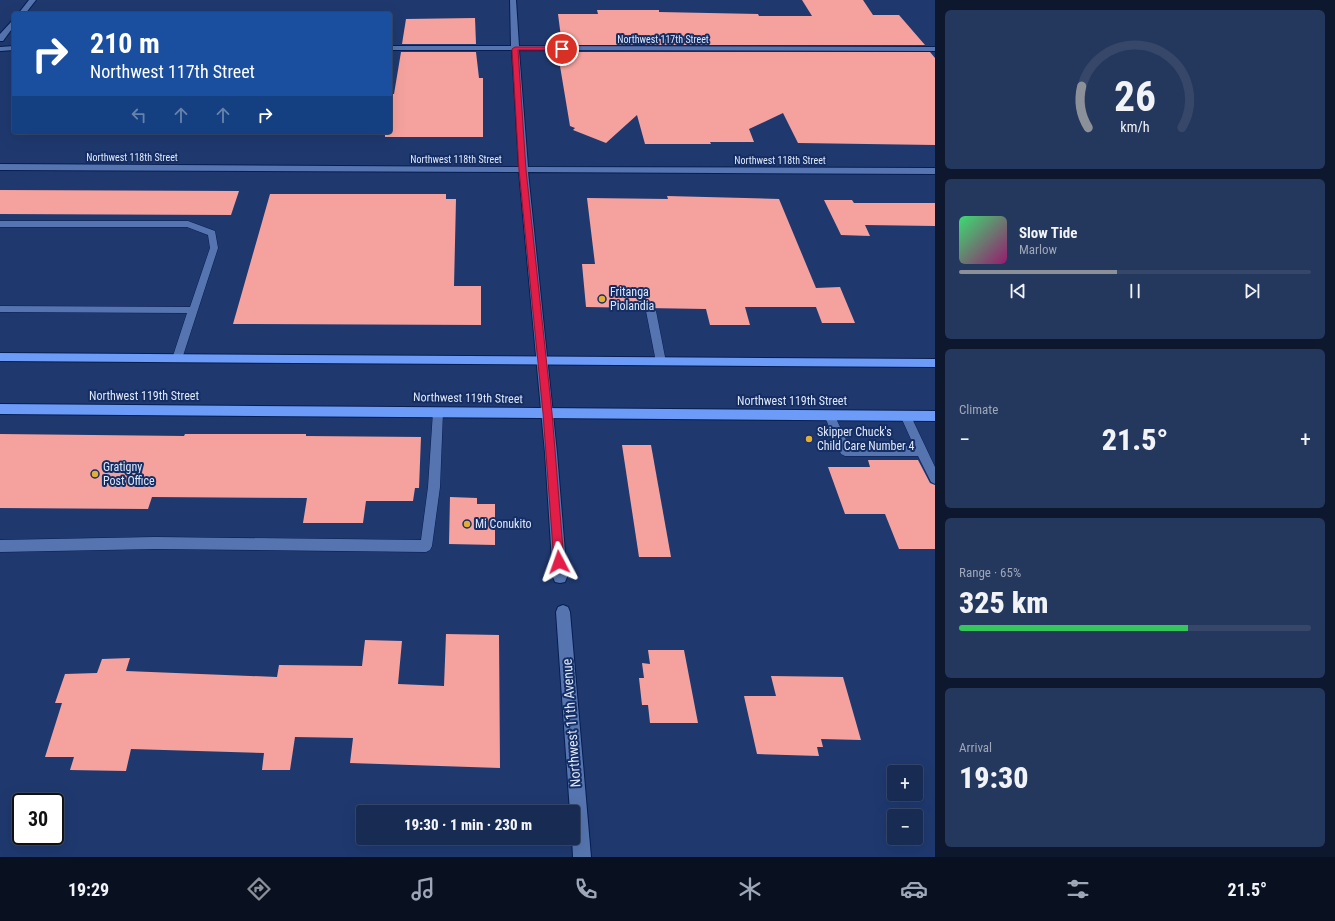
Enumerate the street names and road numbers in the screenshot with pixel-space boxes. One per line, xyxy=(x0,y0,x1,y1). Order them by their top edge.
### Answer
street label: Northwest 117th Street xyxy=(617,34,709,45)
street label: Northwest 118th Street xyxy=(86,152,178,163)
street label: Northwest 118th Street xyxy=(410,154,502,165)
street label: Northwest 118th Street xyxy=(734,155,826,166)
street label: Northwest 119th Street xyxy=(89,389,199,403)
street label: Northwest 119th Street xyxy=(413,390,524,406)
street label: Northwest 119th Street xyxy=(737,394,847,408)
street label: Northwest 11th Avenue xyxy=(558,658,583,788)

